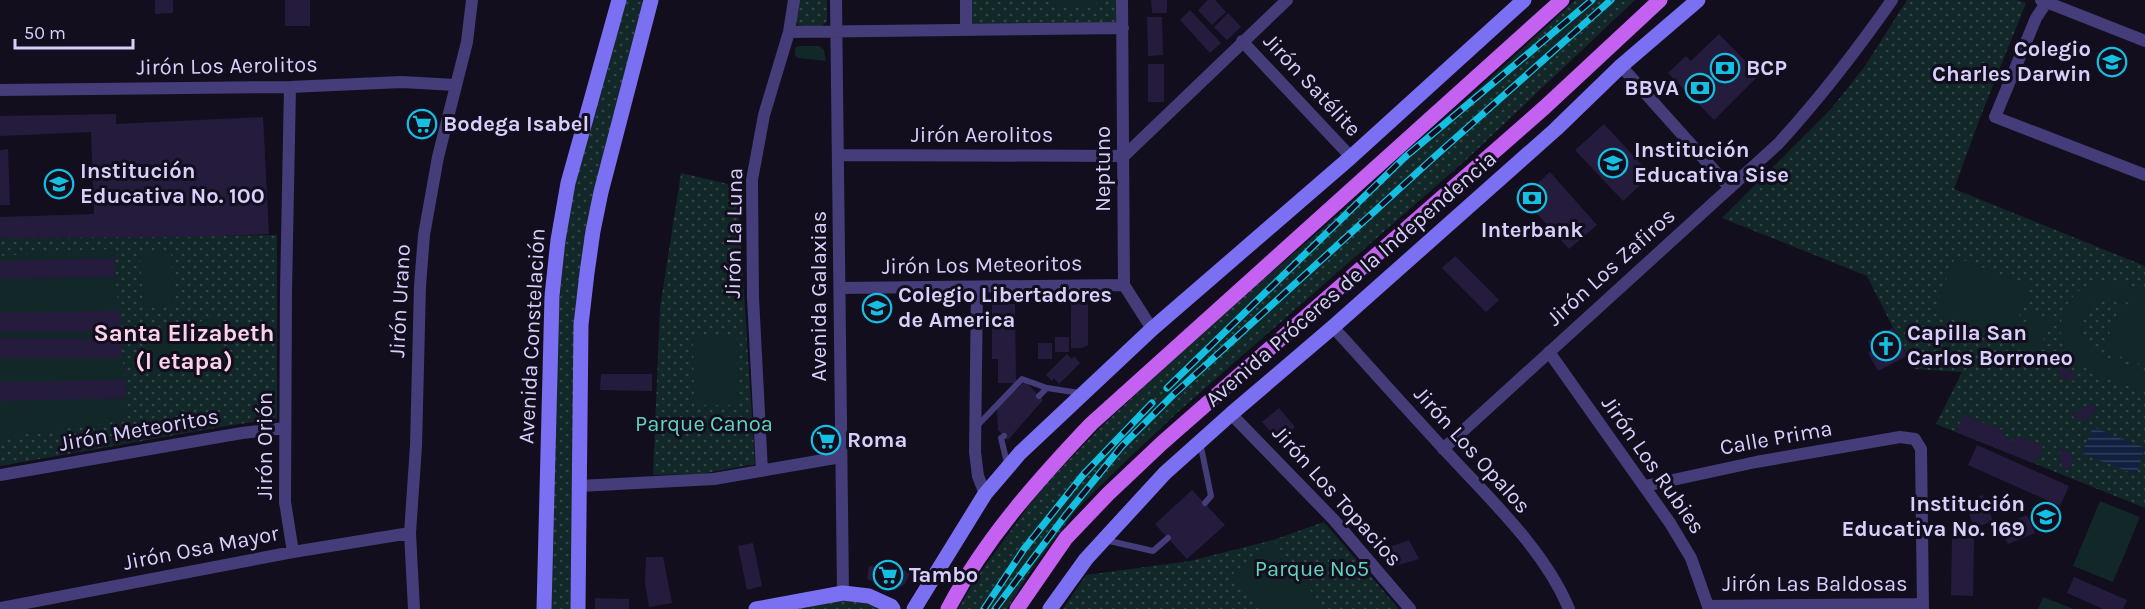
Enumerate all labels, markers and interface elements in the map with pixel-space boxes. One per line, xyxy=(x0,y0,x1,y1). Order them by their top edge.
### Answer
scale bar xyxy=(15,12,134,50)
text: 50 m xyxy=(24,22,66,44)
street label: Jirón Satélite xyxy=(1258,28,1366,142)
place label: Colegio Charles Darwin xyxy=(1932,36,2091,87)
school or university icon: Colegio Charles Darwin xyxy=(2096,46,2128,78)
street label: Jirón Los Aerolitos xyxy=(136,51,318,81)
bank icon: BCP xyxy=(1709,52,1741,84)
place label: BCP xyxy=(1746,55,1787,81)
bank icon: BBVA xyxy=(1684,72,1716,104)
place label: BBVA xyxy=(1624,75,1679,101)
supermarket icon: Bodega Isabel xyxy=(406,108,438,140)
place label: Bodega Isabel xyxy=(443,111,589,137)
street label: Jirón Aerolitos xyxy=(911,122,1053,148)
street label: Neptuno xyxy=(1090,126,1116,212)
place label: Institución Educativa Sise xyxy=(1634,137,1789,188)
street label: Avenida Próceres de la Independencia xyxy=(1200,145,1502,413)
school or university icon: Institución Educativa Sise xyxy=(1597,147,1629,179)
place label: Institución Educativa No. 100 xyxy=(80,158,265,209)
school or university icon: Institución Educativa No. 100 xyxy=(43,168,75,200)
street label: Jirón La Luna xyxy=(720,168,748,298)
bank icon: Interbank xyxy=(1516,182,1548,214)
street label: Jirón Los Zafiros xyxy=(1541,203,1681,331)
street label: Avenida Galaxias xyxy=(806,211,832,381)
place label: Interbank xyxy=(1481,217,1583,243)
street label: Avenida Constelación xyxy=(513,227,551,445)
street label: Jirón Urano xyxy=(384,244,416,358)
street label: Jirón Los Meteoritos xyxy=(881,250,1083,280)
place label: Colegio Libertadores de America xyxy=(898,282,1112,333)
school or university icon: Colegio Libertadores de America xyxy=(861,292,893,324)
district label: Santa Elizabeth (I etapa) xyxy=(94,319,274,375)
place label: Capilla San Carlos Borroneo xyxy=(1907,320,2073,371)
church icon: Capilla San Carlos Borroneo xyxy=(1870,330,1902,362)
street label: Jirón Los Opalos xyxy=(1408,381,1536,519)
street label: Jirón Los Rubies xyxy=(1596,391,1710,539)
street label: Jirón Orión xyxy=(252,392,278,500)
street label: Jirón Meteoritos xyxy=(57,403,221,457)
park label: Parque Canoa xyxy=(635,411,773,437)
street label: Calle Prima xyxy=(1718,415,1834,461)
street label: Jirón Los Topacios xyxy=(1267,420,1407,572)
supermarket icon: Roma xyxy=(810,424,842,456)
place label: Roma xyxy=(847,427,907,453)
place label: Institución Educativa No. 169 xyxy=(1841,491,2025,542)
school or university icon: Institución Educativa No. 169 xyxy=(2030,501,2062,533)
street label: Jirón Osa Mayor xyxy=(121,520,281,576)
park label: Parque Nº5 xyxy=(1255,556,1369,582)
supermarket icon: Tambo xyxy=(872,559,904,591)
place label: Tambo xyxy=(909,562,978,588)
street label: Jirón Las Baldosas xyxy=(1722,571,1908,597)

